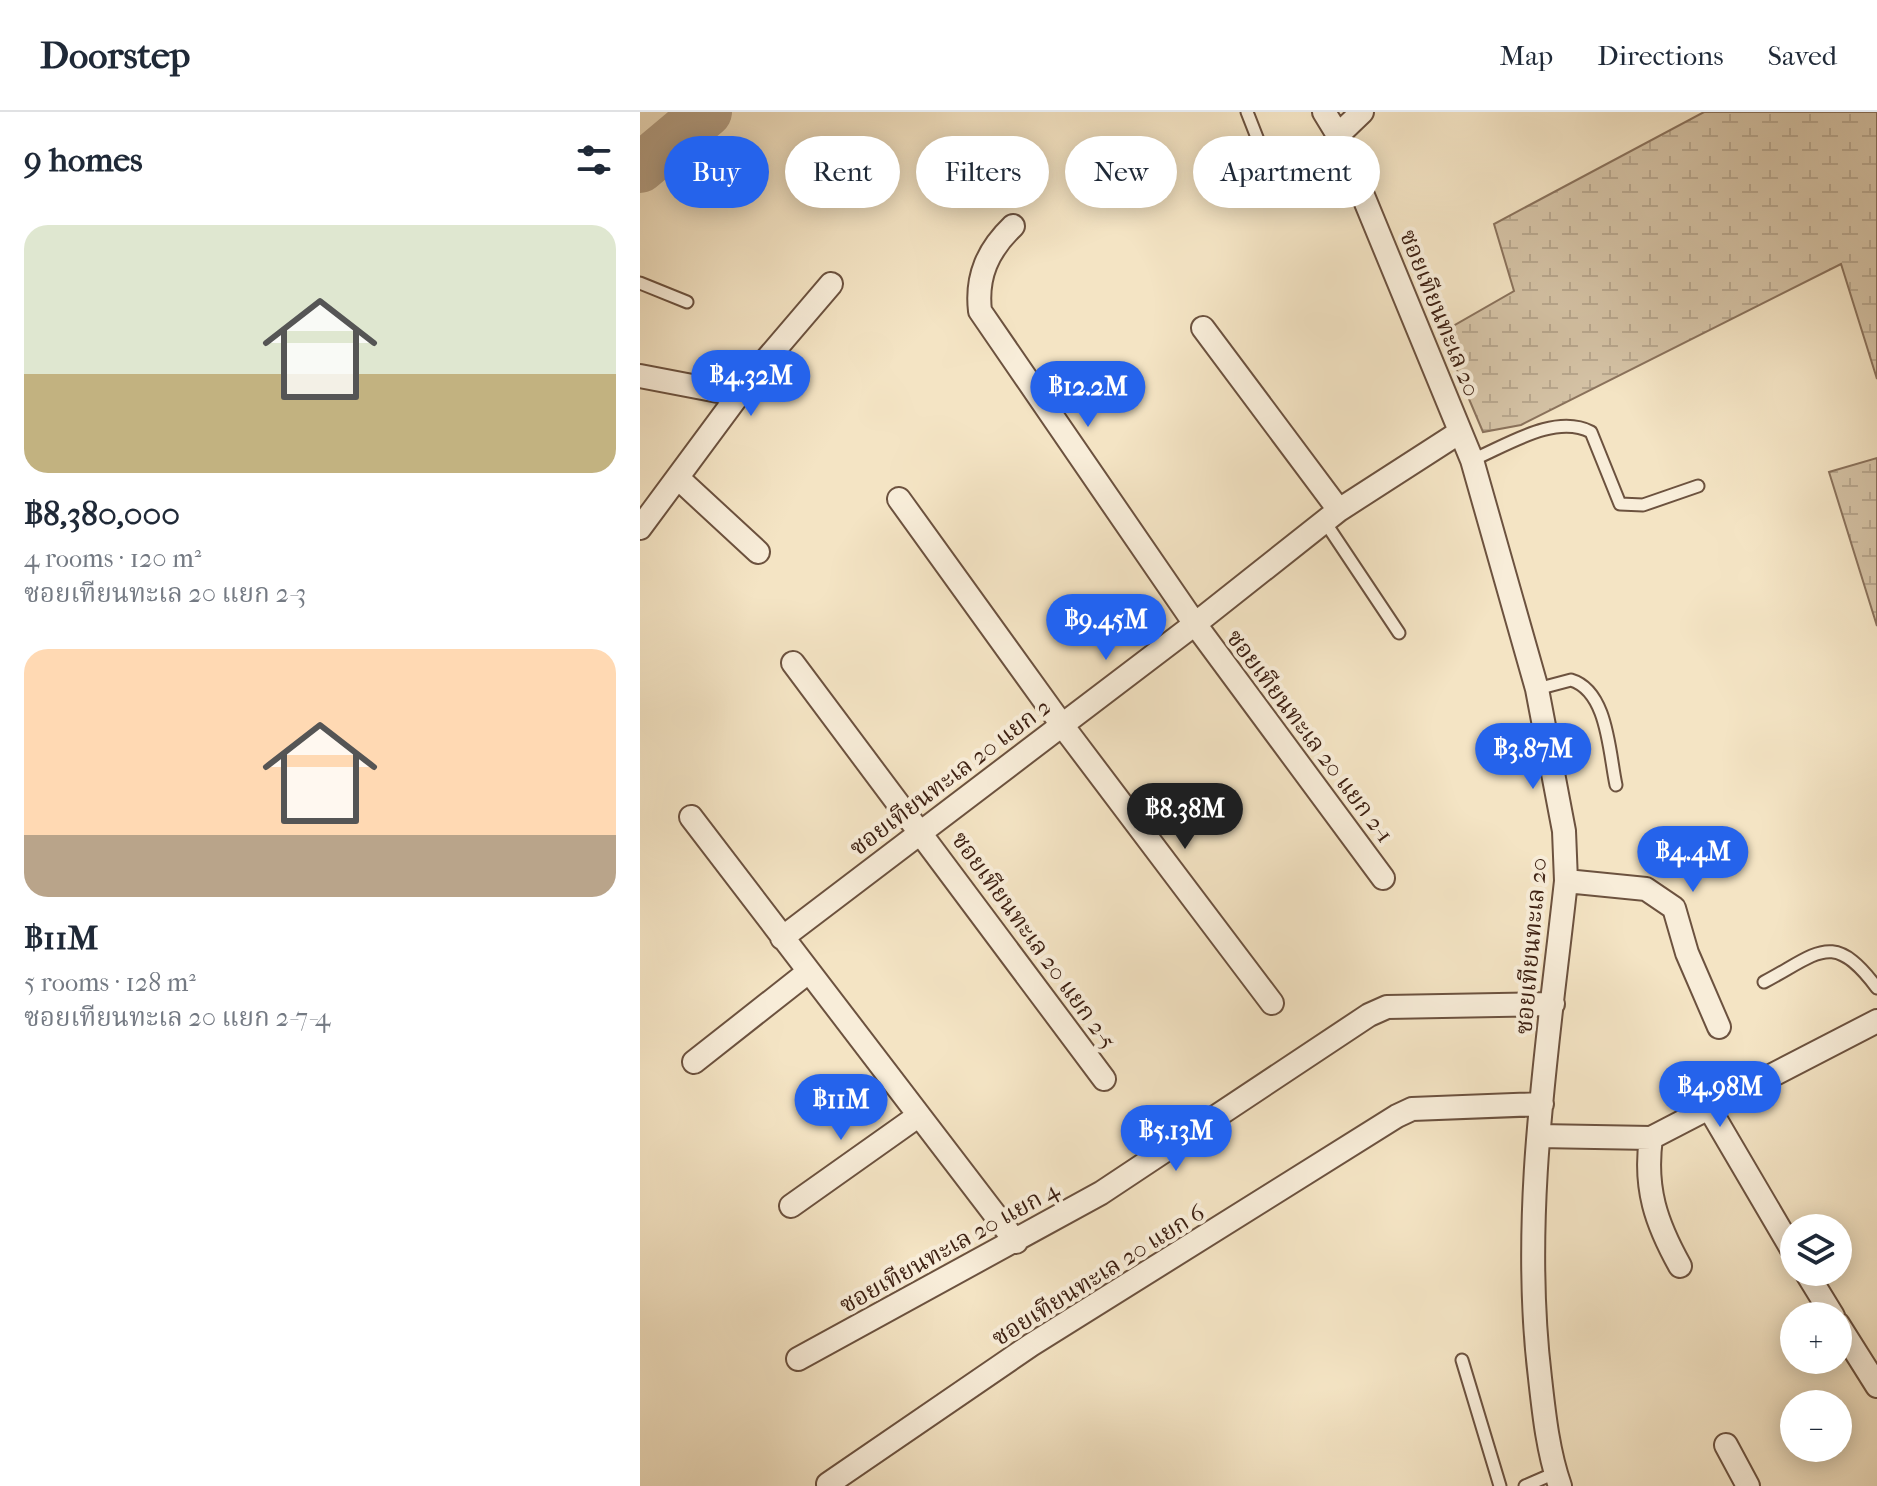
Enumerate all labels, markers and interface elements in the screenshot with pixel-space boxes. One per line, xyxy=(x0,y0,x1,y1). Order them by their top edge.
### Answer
text: Doorstep xyxy=(40,33,190,78)
text: Map xyxy=(1500,39,1553,72)
text: Directions xyxy=(1597,39,1724,72)
text: Saved xyxy=(1768,39,1837,72)
chip: Buy xyxy=(664,136,769,208)
chip: Rent xyxy=(785,136,900,208)
chip: Filters xyxy=(916,136,1049,208)
chip: New xyxy=(1065,136,1177,208)
chip: Apartment xyxy=(1193,136,1380,208)
icon: filters xyxy=(572,138,616,182)
text: 9 homes xyxy=(24,140,143,180)
street label: ซอยเทียนทะเล 20 xyxy=(1394,226,1486,400)
icon: home xyxy=(248,277,392,421)
pin: ฿4.32M xyxy=(686,350,816,418)
text: ฿4.32M xyxy=(709,360,793,391)
pin: ฿12.2M xyxy=(1023,361,1153,429)
text: ฿12.2M xyxy=(1048,371,1128,402)
text: ฿8,380,000 xyxy=(24,494,180,534)
text: 4 rooms · 120 m² xyxy=(24,543,201,574)
text: ซอยเทียนทะเล 20 แยก 2-3 xyxy=(24,578,306,609)
pin: ฿9.45M xyxy=(1041,594,1171,662)
text: ฿9.45M xyxy=(1064,604,1148,635)
street label: ซอยเทียนทะเล 20 แยก 2-1 xyxy=(1221,624,1399,848)
street label: ซอยเทียนทะเล 20 แยก 2 xyxy=(844,692,1056,862)
icon: home xyxy=(248,701,392,845)
pin: ฿3.87M xyxy=(1468,723,1598,791)
text: ฿3.87M xyxy=(1493,733,1573,764)
pin: ฿8.38M xyxy=(1120,783,1250,851)
text: ฿8.38M xyxy=(1145,793,1225,824)
street label: ซอยเทียนทะเล 20 แยก 2-5 xyxy=(946,826,1122,1054)
pin: ฿4.4M xyxy=(1637,826,1749,894)
text: ฿4.4M xyxy=(1655,836,1731,867)
street label: ซอยเทียนทะเล 20 xyxy=(1509,856,1553,1036)
text: ฿11M xyxy=(24,918,98,958)
text: 5 rooms · 128 m² xyxy=(24,967,196,998)
text: ซอยเทียนทะเล 20 แยก 2-7-4 xyxy=(24,1002,330,1033)
pin: ฿4.98M xyxy=(1655,1061,1785,1129)
text: ฿4.98M xyxy=(1677,1071,1763,1102)
pin: ฿11M xyxy=(794,1074,888,1142)
text: ฿11M xyxy=(813,1084,869,1115)
pin: ฿5.13M xyxy=(1111,1105,1241,1173)
text: ฿5.13M xyxy=(1139,1115,1213,1146)
street label: ซอยเทียนทะเล 20 แยก 4 xyxy=(834,1175,1064,1319)
street label: ซอยเทียนทะเล 20 แยก 6 xyxy=(987,1198,1210,1352)
map controls xyxy=(1780,1214,1852,1462)
button: layers xyxy=(1780,1214,1852,1286)
button: + xyxy=(1780,1302,1852,1374)
button: − xyxy=(1780,1390,1852,1462)

